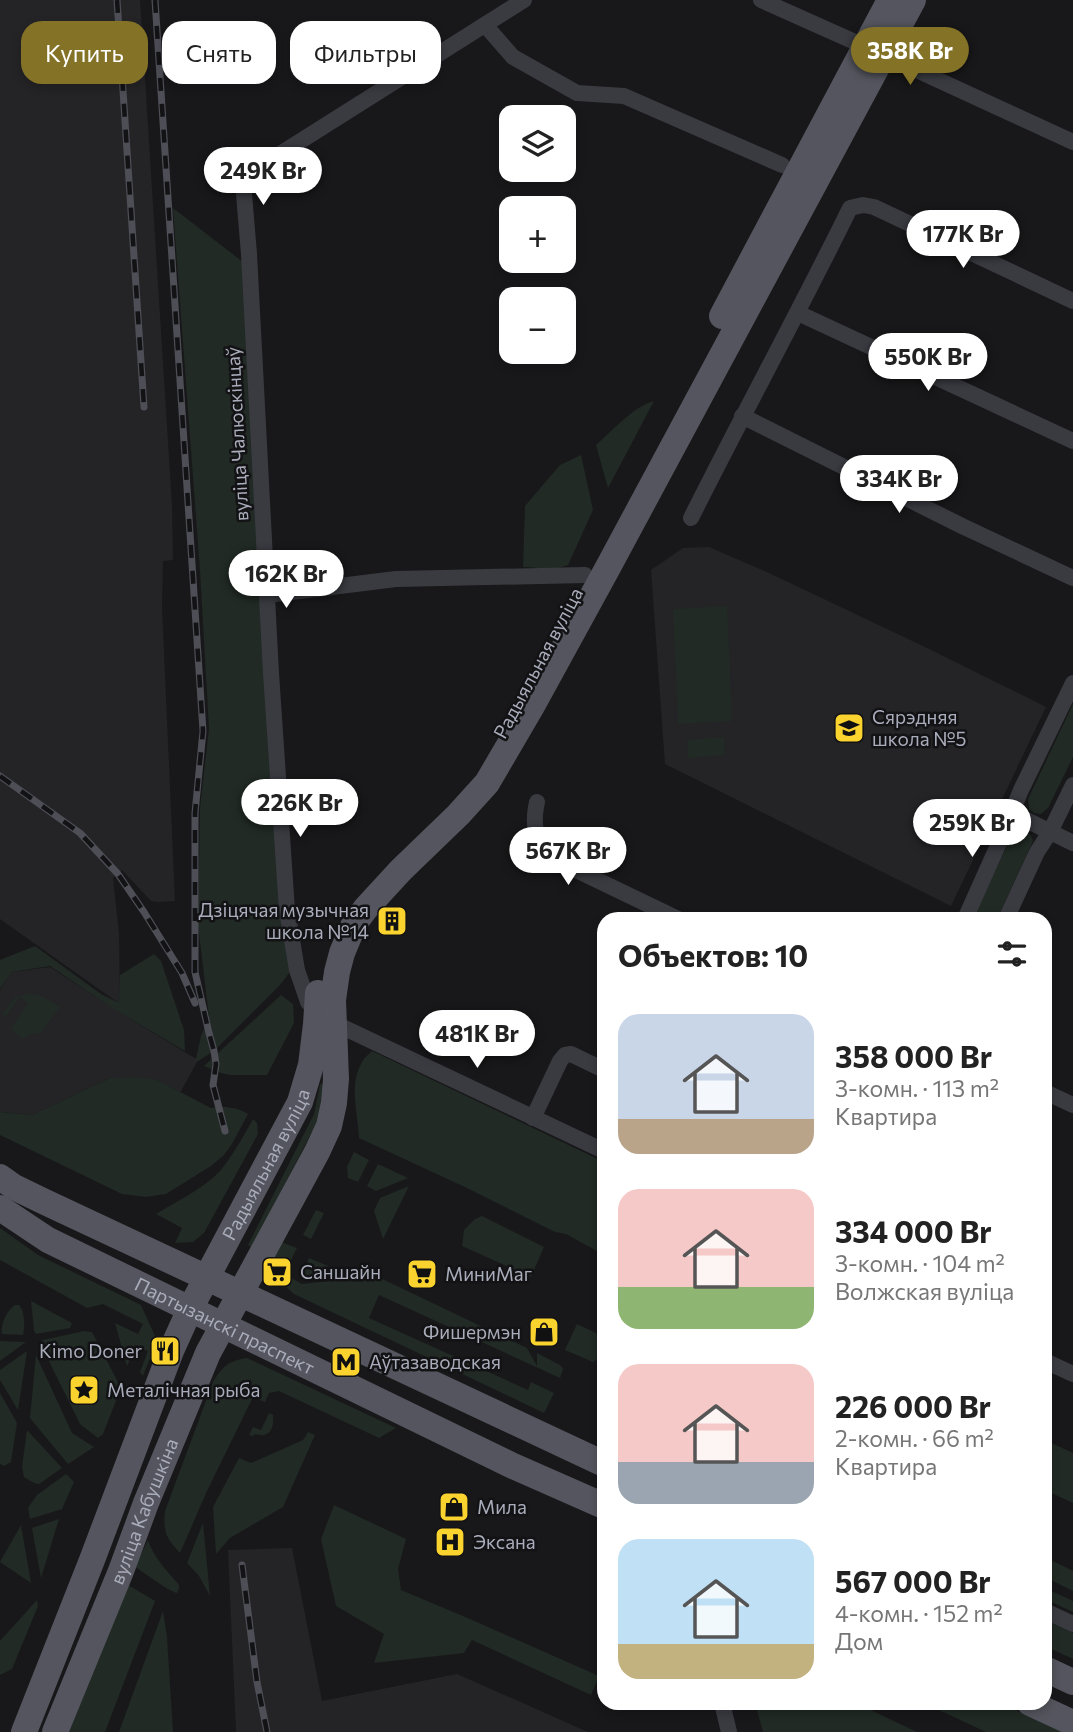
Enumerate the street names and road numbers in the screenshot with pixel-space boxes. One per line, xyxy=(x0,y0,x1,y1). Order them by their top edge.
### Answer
street label: вуліца Чалюскінцаў xyxy=(220,346,253,522)
street label: Радыяльная вуліца xyxy=(488,583,587,742)
street label: Радыяльная вуліца xyxy=(217,1086,314,1244)
street label: Партызанскі праспект xyxy=(131,1272,318,1379)
street label: вуліца Кабушкіна xyxy=(105,1435,183,1588)

